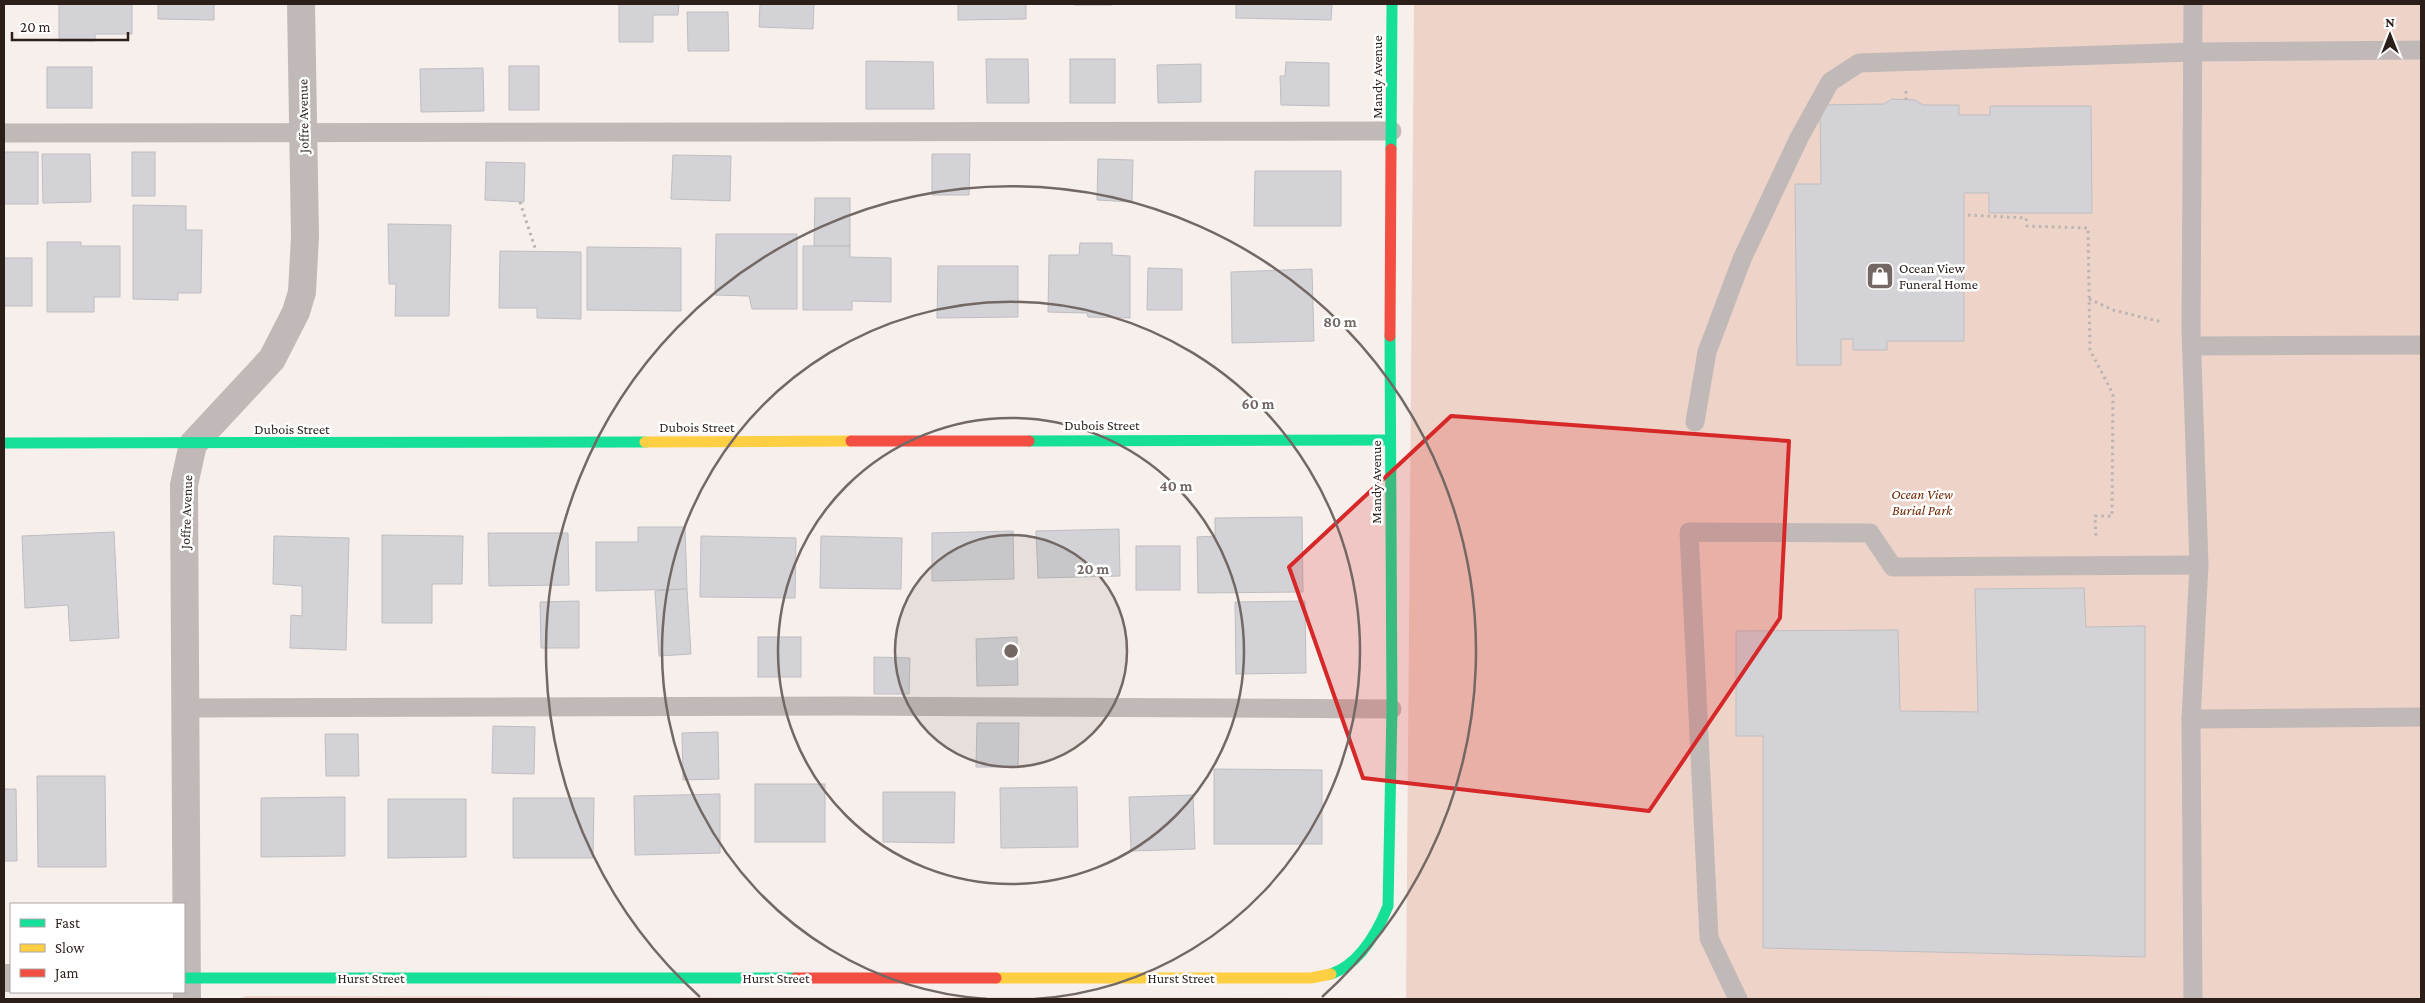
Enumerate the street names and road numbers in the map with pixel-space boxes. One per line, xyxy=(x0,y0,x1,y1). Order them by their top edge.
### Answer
street label: Mandy Avenue xyxy=(1369,35,1385,119)
street label: Joffre Avenue xyxy=(294,79,312,155)
street label: Dubois Street xyxy=(1064,417,1140,433)
street label: Dubois Street xyxy=(659,419,735,435)
street label: Dubois Street xyxy=(254,421,330,437)
street label: Mandy Avenue xyxy=(1368,440,1384,524)
street label: Joffre Avenue xyxy=(177,475,195,551)
street label: Hurst Street xyxy=(337,970,405,986)
street label: Hurst Street xyxy=(742,970,810,986)
street label: Hurst Street xyxy=(1147,970,1215,986)

